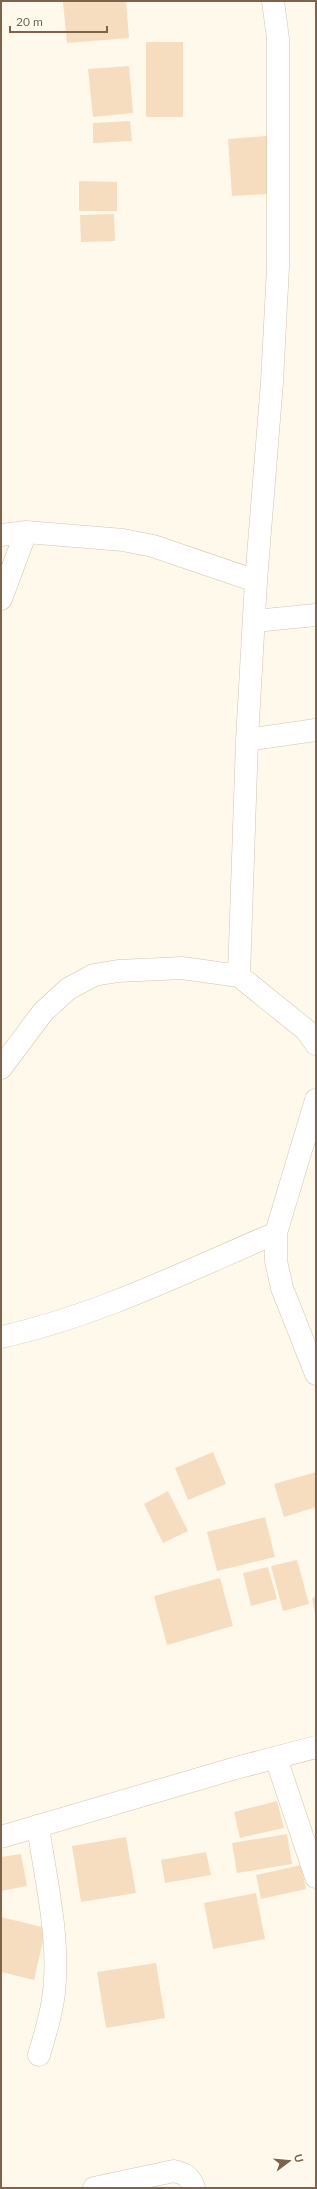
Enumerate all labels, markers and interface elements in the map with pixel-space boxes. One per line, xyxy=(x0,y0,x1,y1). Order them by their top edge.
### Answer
scale bar xyxy=(10,8,107,34)
text: 20 m xyxy=(16,14,43,29)
north arrow xyxy=(269,2141,309,2181)
text: U xyxy=(292,2152,306,2164)

